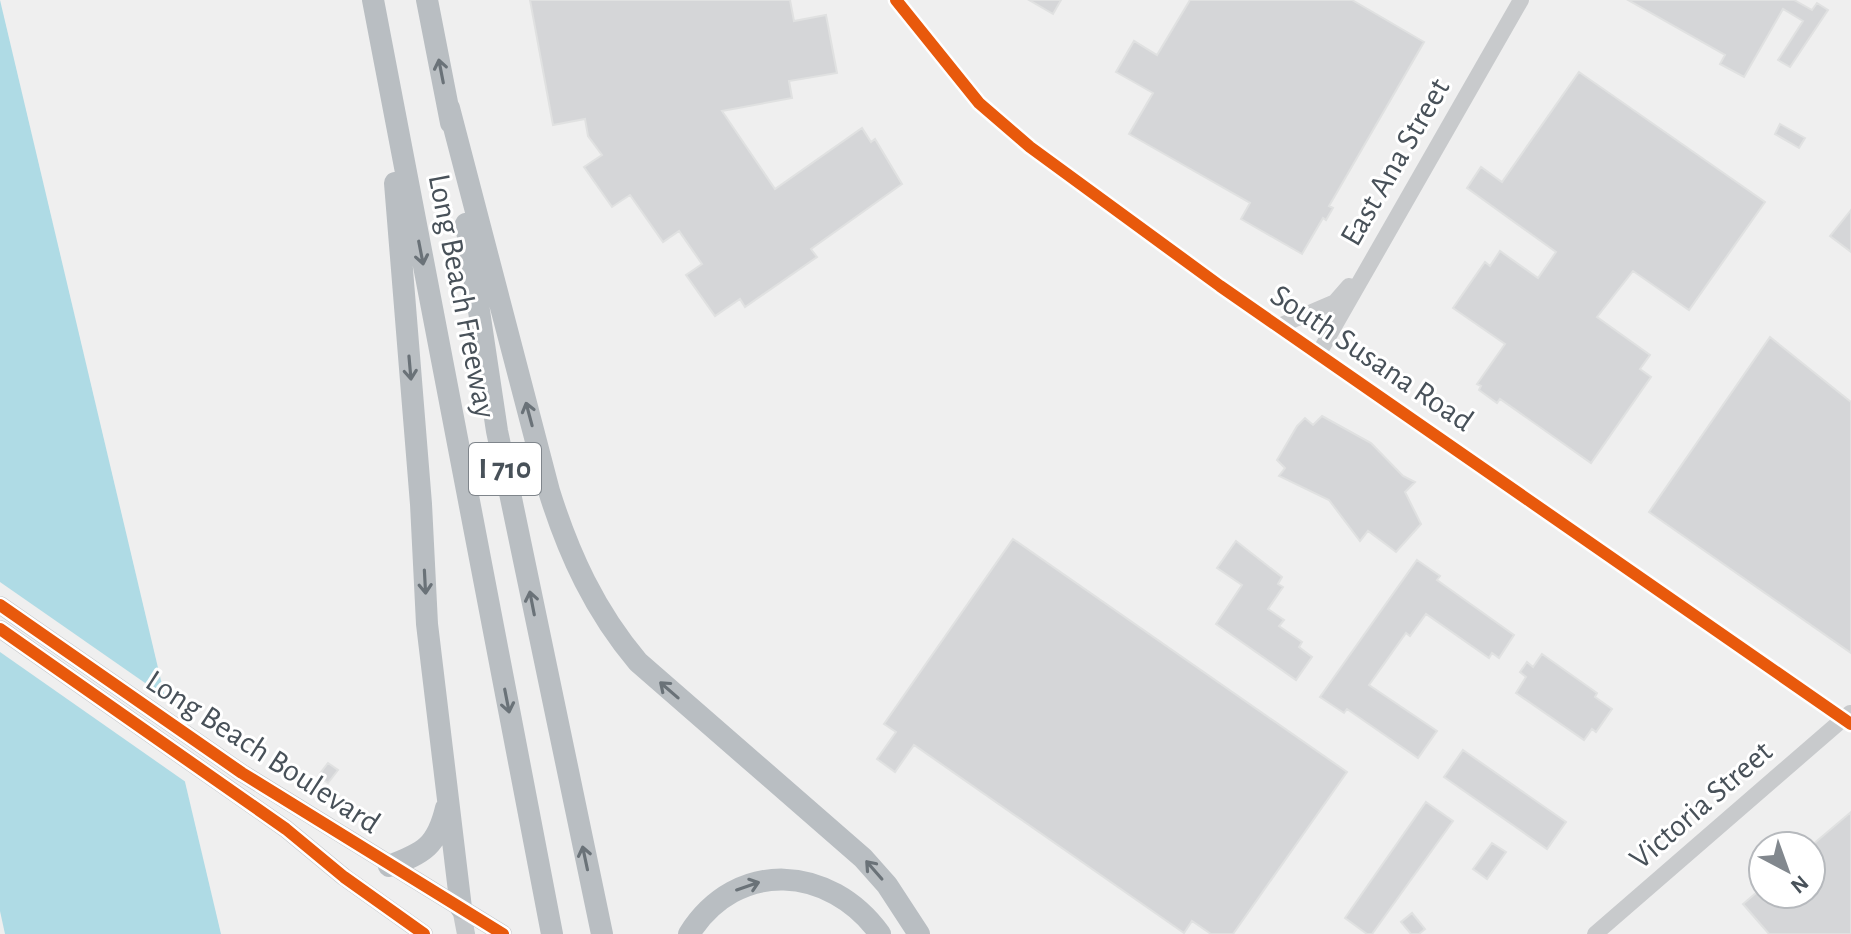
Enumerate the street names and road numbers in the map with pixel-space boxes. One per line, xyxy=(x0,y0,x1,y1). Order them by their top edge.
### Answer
street label: East Ana Street xyxy=(1334,73,1456,251)
street label: Long Beach Freeway xyxy=(423,171,501,421)
street label: South Susana Road xyxy=(1265,279,1479,437)
road number: I 710 xyxy=(469,443,541,495)
street label: Long Beach Boulevard xyxy=(140,664,386,840)
street label: Victoria Street xyxy=(1624,735,1778,875)

